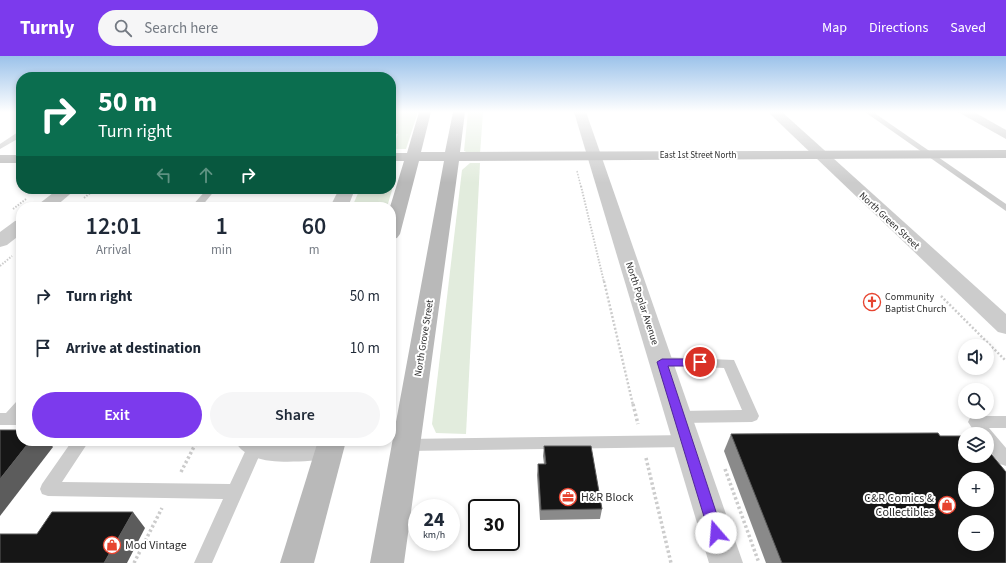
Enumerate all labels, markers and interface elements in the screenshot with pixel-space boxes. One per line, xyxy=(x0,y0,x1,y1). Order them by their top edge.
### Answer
search box xyxy=(98,10,378,46)
text: Turnly xyxy=(20,15,74,42)
icon: search xyxy=(112,17,134,39)
text: Search here xyxy=(144,18,218,39)
text: Map xyxy=(822,18,847,38)
text: Directions xyxy=(869,18,928,38)
text: Saved xyxy=(950,18,986,38)
text: 50 m xyxy=(98,82,157,122)
icon: right xyxy=(32,88,84,140)
text: Turn right xyxy=(98,119,172,144)
street label: East 1st Street North xyxy=(660,149,736,162)
icon: left xyxy=(153,164,175,186)
icon: ahead xyxy=(195,164,217,186)
icon: right xyxy=(237,164,259,186)
street label: North Green Street xyxy=(856,189,923,253)
text: 12:01 xyxy=(86,209,141,244)
text: 1 xyxy=(215,209,228,244)
text: 60 xyxy=(302,209,326,244)
text: Arrival xyxy=(96,241,131,259)
text: min xyxy=(211,241,232,259)
text: m xyxy=(309,241,319,259)
street label: North Poplar Avenue xyxy=(622,260,662,347)
icon: right xyxy=(32,285,54,307)
text: Turn right xyxy=(66,286,132,307)
text: 50 m xyxy=(350,286,380,307)
place label: Community Baptist Church xyxy=(885,290,946,316)
church icon: Community Baptist Church xyxy=(862,292,882,312)
street label: North Grove Street xyxy=(411,298,437,378)
icon: arrive xyxy=(32,337,54,359)
text: Arrive at destination xyxy=(66,338,201,359)
text: 10 m xyxy=(350,338,380,359)
map controls xyxy=(958,339,994,551)
button: sound xyxy=(958,339,994,375)
pin xyxy=(683,345,717,379)
icon: arrive xyxy=(689,351,711,373)
button: search xyxy=(958,383,994,419)
button: Exit xyxy=(32,392,202,438)
button: Share xyxy=(210,392,380,438)
button: layers xyxy=(958,427,994,463)
button: + xyxy=(958,471,994,507)
office icon: H&R Block xyxy=(558,487,578,507)
place label: H&R Block xyxy=(581,489,633,506)
place label: C&R Comics & Collectibles xyxy=(864,490,935,521)
shop icon: C&R Comics & Collectibles xyxy=(937,495,957,515)
speed limit sign: 30 xyxy=(468,499,520,551)
text: 24 xyxy=(423,506,445,534)
position arrow xyxy=(695,512,737,554)
button: − xyxy=(958,515,994,551)
text: km/h xyxy=(423,528,445,542)
shop icon: Mod Vintage xyxy=(102,535,122,555)
place label: Mod Vintage xyxy=(125,537,187,554)

